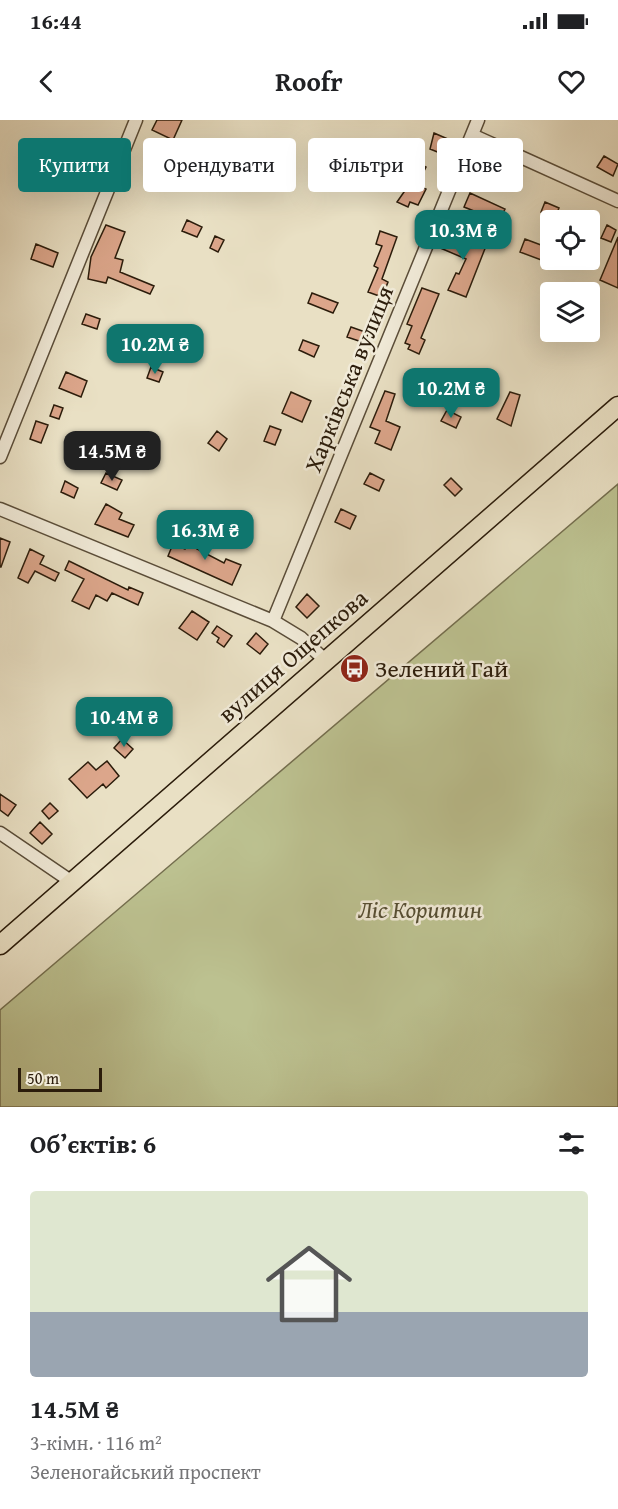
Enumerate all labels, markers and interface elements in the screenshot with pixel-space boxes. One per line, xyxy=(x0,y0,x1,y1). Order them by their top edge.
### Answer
text: 16:44 xyxy=(30,5,82,37)
text: Roofr xyxy=(275,61,343,101)
icon: back xyxy=(30,65,63,98)
icon: heart xyxy=(555,65,588,98)
chip: Купити xyxy=(18,138,131,192)
chip: Орендувати xyxy=(143,138,296,192)
chip: Фільтри xyxy=(308,138,425,192)
chip: Нове xyxy=(437,138,523,192)
pin: 10.3M ₴ xyxy=(408,210,518,261)
map controls xyxy=(540,210,600,342)
button: locate xyxy=(540,210,600,270)
text: 10.3M ₴ xyxy=(429,215,497,244)
street label: Харківська вулиця xyxy=(295,280,402,477)
button: layers xyxy=(540,282,600,342)
pin: 10.2M ₴ xyxy=(100,324,210,375)
text: 10.2M ₴ xyxy=(121,329,189,358)
pin: 10.2M ₴ xyxy=(396,368,506,419)
text: 10.2M ₴ xyxy=(417,373,485,402)
pin: 14.5M ₴ xyxy=(57,431,167,482)
text: 14.5M ₴ xyxy=(78,436,146,465)
pin: 16.3M ₴ xyxy=(150,510,260,561)
text: 16.3M ₴ xyxy=(171,515,239,544)
street label: вулиця Ощепкова xyxy=(210,580,376,731)
place label: Зелений Гай xyxy=(375,651,508,686)
bus stop icon: Зелений Гай xyxy=(338,653,370,685)
pin: 10.4M ₴ xyxy=(69,697,179,748)
text: 10.4M ₴ xyxy=(90,702,158,731)
park label: Ліс Коритин xyxy=(358,892,482,927)
scale bar xyxy=(18,1065,102,1092)
text: 50 m xyxy=(27,1066,59,1090)
text: Об’єктів: 6 xyxy=(30,1124,156,1163)
icon: filters xyxy=(555,1127,588,1160)
icon: home xyxy=(255,1230,363,1338)
text: 14.5M ₴ xyxy=(30,1389,119,1428)
text: 3-кімн. · 116 m² xyxy=(30,1428,162,1457)
text: Зеленогайський проспект xyxy=(30,1457,261,1486)

